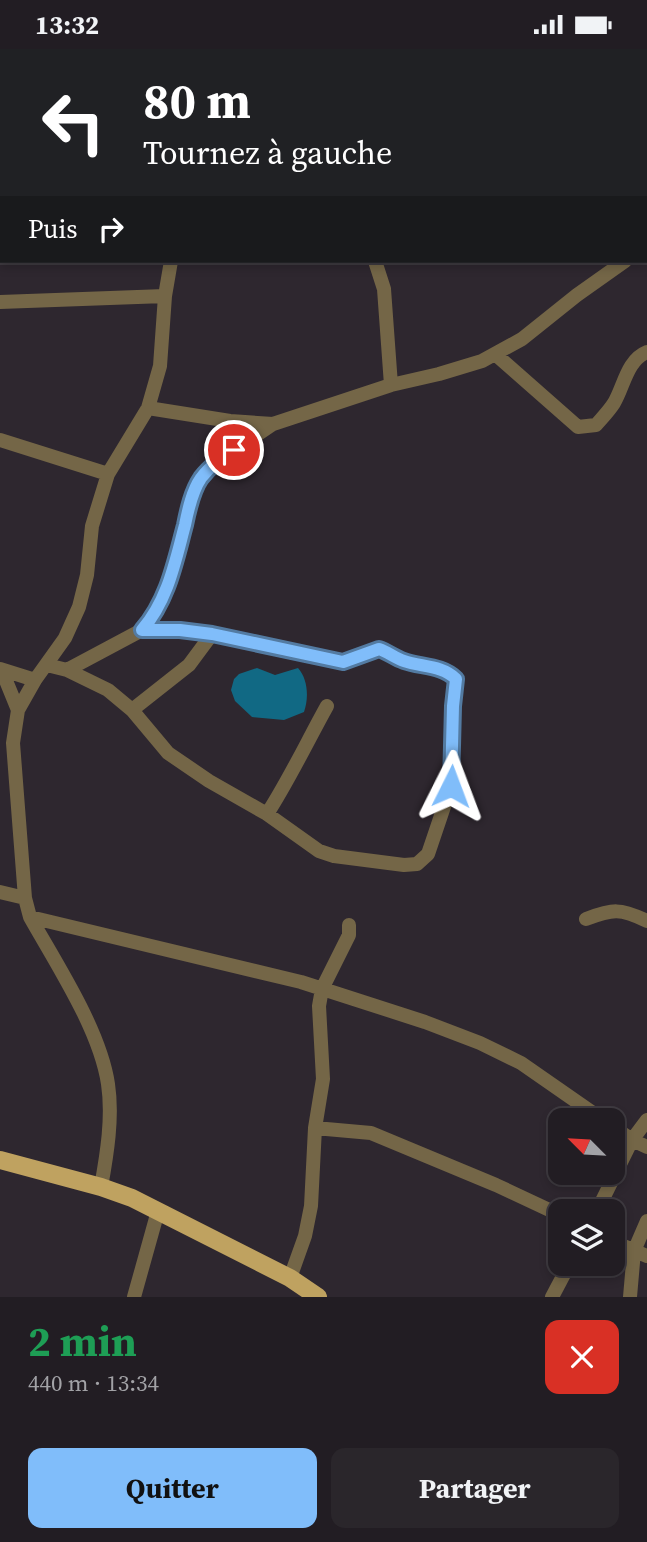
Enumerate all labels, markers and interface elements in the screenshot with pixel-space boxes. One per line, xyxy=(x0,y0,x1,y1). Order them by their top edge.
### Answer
text: 13:32 xyxy=(35,7,99,43)
text: 80 m xyxy=(143,67,251,134)
icon: left xyxy=(28,77,119,168)
text: Tournez à gauche xyxy=(143,131,392,175)
icon: right xyxy=(92,210,130,248)
text: Puis xyxy=(28,211,78,247)
pin xyxy=(204,420,264,480)
icon: arrive xyxy=(215,431,253,469)
position arrow xyxy=(414,749,488,823)
north arrow xyxy=(548,1108,625,1185)
map controls xyxy=(548,1108,625,1276)
button: layers xyxy=(548,1199,625,1276)
text: 2 min xyxy=(28,1312,137,1370)
button: close xyxy=(545,1320,619,1394)
text: 440 m · 13:34 xyxy=(28,1367,159,1399)
button: Quitter xyxy=(28,1448,317,1528)
button: Partager xyxy=(331,1448,619,1528)

